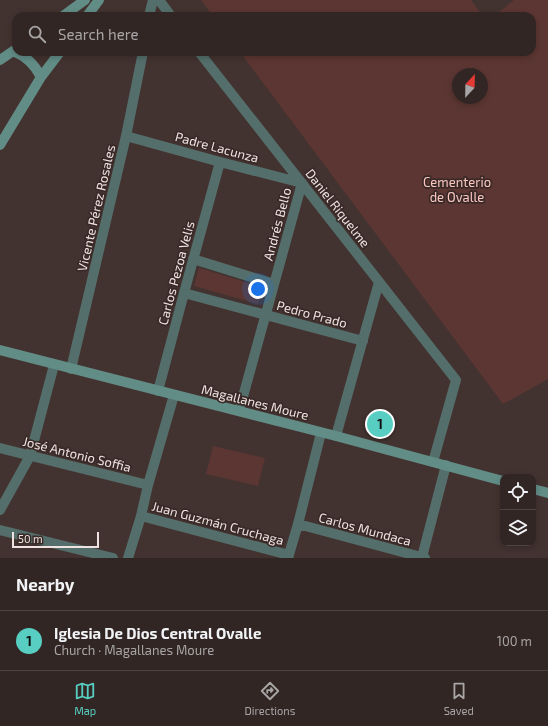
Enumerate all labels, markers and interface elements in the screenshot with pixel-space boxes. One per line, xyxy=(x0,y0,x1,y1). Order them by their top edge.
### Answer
search box xyxy=(12,12,536,56)
icon: search xyxy=(26,23,48,45)
text: Search here xyxy=(58,25,139,43)
north arrow xyxy=(452,68,488,104)
street label: Padre Lacunza xyxy=(173,128,261,166)
street label: Vicente Pérez Rosales xyxy=(74,143,118,273)
street label: Daniel Riquelme xyxy=(302,166,374,250)
park label: Cementerio de Ovalle xyxy=(423,174,491,205)
street label: Andrés Bello xyxy=(260,186,294,262)
street label: Carlos Pezoa Velis xyxy=(154,219,198,327)
your location xyxy=(248,279,268,299)
street label: Pedro Prado xyxy=(275,297,349,331)
street label: Magallanes Moure xyxy=(200,381,310,423)
pin: 1 xyxy=(367,409,393,439)
street label: José Antonio Soffia xyxy=(21,433,133,475)
map controls xyxy=(500,474,536,546)
button: locate xyxy=(500,474,536,510)
street label: Juan Guzmán Cruchaga xyxy=(150,498,286,548)
street label: Carlos Mundaca xyxy=(317,509,413,549)
button: layers xyxy=(500,510,536,546)
scale bar xyxy=(12,530,99,549)
text: 50 m xyxy=(18,532,43,545)
text: Nearby xyxy=(16,574,74,594)
text: Iglesia De Dios Central Ovalle xyxy=(54,624,262,642)
text: 1 xyxy=(26,633,32,649)
text: 100 m xyxy=(497,633,532,649)
text: Church · Magallanes Moure xyxy=(54,642,214,658)
tab: Map xyxy=(74,680,96,717)
tab: Directions xyxy=(245,680,295,717)
tab: Saved xyxy=(444,680,474,717)

